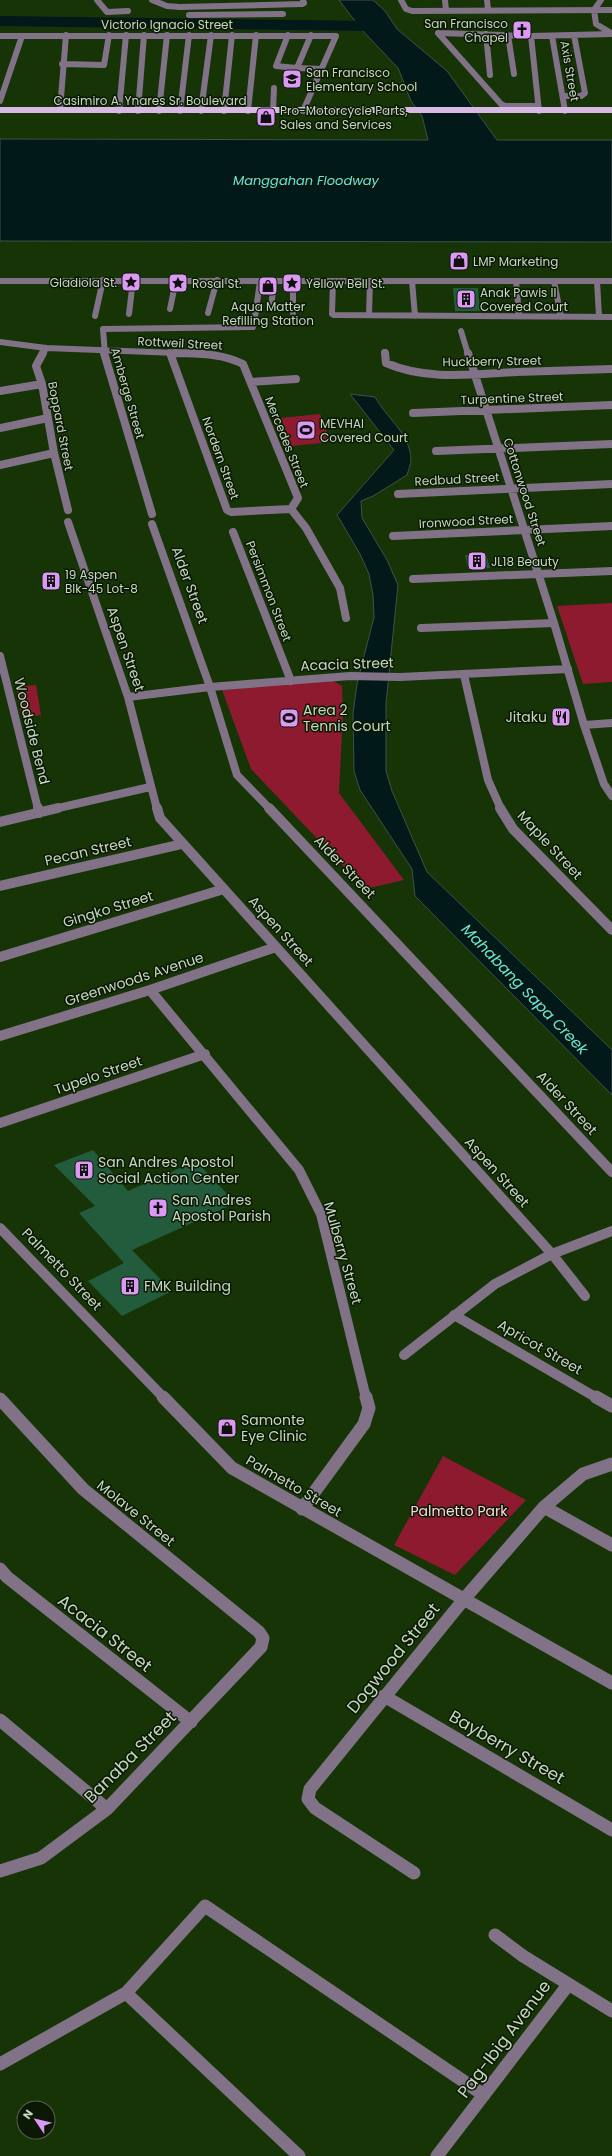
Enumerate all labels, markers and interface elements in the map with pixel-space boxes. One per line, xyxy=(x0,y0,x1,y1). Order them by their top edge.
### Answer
place label: San Francisco Chapel xyxy=(424,15,508,46)
street label: Victorio Ignacio Street xyxy=(101,16,233,33)
church icon: San Francisco Chapel xyxy=(511,19,533,41)
street label: Axis Street xyxy=(556,39,584,103)
place label: San Francisco Elementary School xyxy=(306,64,417,95)
school or university icon: San Francisco Elementary School xyxy=(281,68,303,90)
street label: Casimiro A. Ynares Sr. Boulevard xyxy=(53,92,247,109)
place label: Pro-Motorcycle Parts, Sales and Services xyxy=(280,102,408,133)
shop icon: Pro-Motorcycle Parts, Sales and Services xyxy=(255,106,277,128)
water label: Manggahan Floodway xyxy=(233,171,380,190)
shop icon: LMP Marketing xyxy=(448,250,470,272)
place label: LMP Marketing xyxy=(473,253,558,270)
place icon: Gladiola St. xyxy=(120,271,142,293)
place icon: Rosal St. xyxy=(167,272,189,294)
place icon: Yellow Bell St. xyxy=(281,272,303,294)
place label: Gladiola St. xyxy=(50,274,117,291)
place label: Rosal St. xyxy=(192,275,241,292)
shop icon: Aqua Matter Refilling Station xyxy=(257,275,279,297)
place label: Yellow Bell St. xyxy=(306,275,385,292)
place label: Anak Pawis II Covered Court xyxy=(480,284,568,315)
building icon: Anak Pawis II Covered Court xyxy=(455,288,477,310)
place label: Aqua Matter Refilling Station xyxy=(222,298,314,329)
street label: Rottweil Street xyxy=(137,332,223,354)
street label: Amberge Street xyxy=(107,345,149,441)
street label: Huckberry Street xyxy=(442,352,542,370)
street label: Boppard Street xyxy=(44,380,78,472)
street label: Turpentine Street xyxy=(460,388,564,408)
street label: Mercedes Street xyxy=(261,394,313,490)
street label: Nordern Street xyxy=(198,414,244,502)
place label: MEVHAI Covered Court xyxy=(320,415,408,446)
sports icon: MEVHAI Covered Court xyxy=(295,419,317,441)
street label: Cottonwood Street xyxy=(500,436,550,548)
street label: Redbud Street xyxy=(414,468,500,490)
street label: Ironwood Street xyxy=(418,510,514,532)
street label: Persimmon Street xyxy=(242,538,296,644)
street label: Alder Street xyxy=(167,544,213,626)
building icon: JL18 Beauty xyxy=(466,550,488,572)
place label: JL18 Beauty xyxy=(491,553,559,570)
place label: 19 Aspen Blk-45 Lot-8 xyxy=(65,566,138,597)
building icon: 19 Aspen Blk-45 Lot-8 xyxy=(40,570,62,592)
street label: Aspen Street xyxy=(102,604,150,694)
street label: Acacia Street xyxy=(300,652,394,676)
street label: Woodside Bend xyxy=(9,676,55,786)
place label: Area 2 Tennis Court xyxy=(303,700,391,736)
restaurant icon: Jitaku xyxy=(550,706,572,728)
sports icon: Area 2 Tennis Court xyxy=(278,707,300,729)
place label: Jitaku xyxy=(505,707,547,727)
street label: Maple Street xyxy=(513,806,587,884)
street label: Pecan Street xyxy=(43,831,133,871)
street label: Alder Street xyxy=(310,831,380,903)
street label: Gingko Street xyxy=(60,886,156,932)
street label: Aspen Street xyxy=(244,891,318,971)
water label: Mahabang Sapa Creek xyxy=(457,919,594,1060)
street label: Greenwoods Avenue xyxy=(62,947,206,1011)
street label: Tupelo Street xyxy=(51,1051,145,1099)
street label: Alder Street xyxy=(532,1067,602,1139)
street label: Aspen Street xyxy=(460,1132,534,1212)
place label: San Andres Apostol Social Action Center xyxy=(98,1152,239,1188)
building icon: San Andres Apostol Social Action Center xyxy=(73,1159,95,1181)
place label: San Andres Apostol Parish xyxy=(172,1190,271,1226)
church icon: San Andres Apostol Parish xyxy=(147,1197,169,1219)
street label: Mulberry Street xyxy=(319,1199,367,1307)
street label: Palmetto Street xyxy=(17,1223,107,1315)
building icon: FMK Building xyxy=(119,1275,141,1297)
place label: FMK Building xyxy=(144,1276,231,1296)
street label: Apricot Street xyxy=(494,1315,586,1379)
place label: Samonte Eye Clinic xyxy=(241,1410,307,1446)
shop icon: Samonte Eye Clinic xyxy=(216,1417,238,1439)
street label: Palmetto Street xyxy=(242,1450,346,1522)
street label: Molave Street xyxy=(93,1475,179,1551)
park label: Palmetto Park xyxy=(410,1501,508,1521)
street label: Acacia Street xyxy=(53,1589,157,1677)
street label: Dogwood Street xyxy=(341,1598,445,1718)
street label: Bayberry Street xyxy=(445,1704,569,1790)
street label: Banaba Street xyxy=(79,1706,181,1808)
street label: Pag-Ibig Avenue xyxy=(452,1975,556,2103)
north arrow xyxy=(16,2100,56,2140)
text: N xyxy=(19,2106,37,2122)

